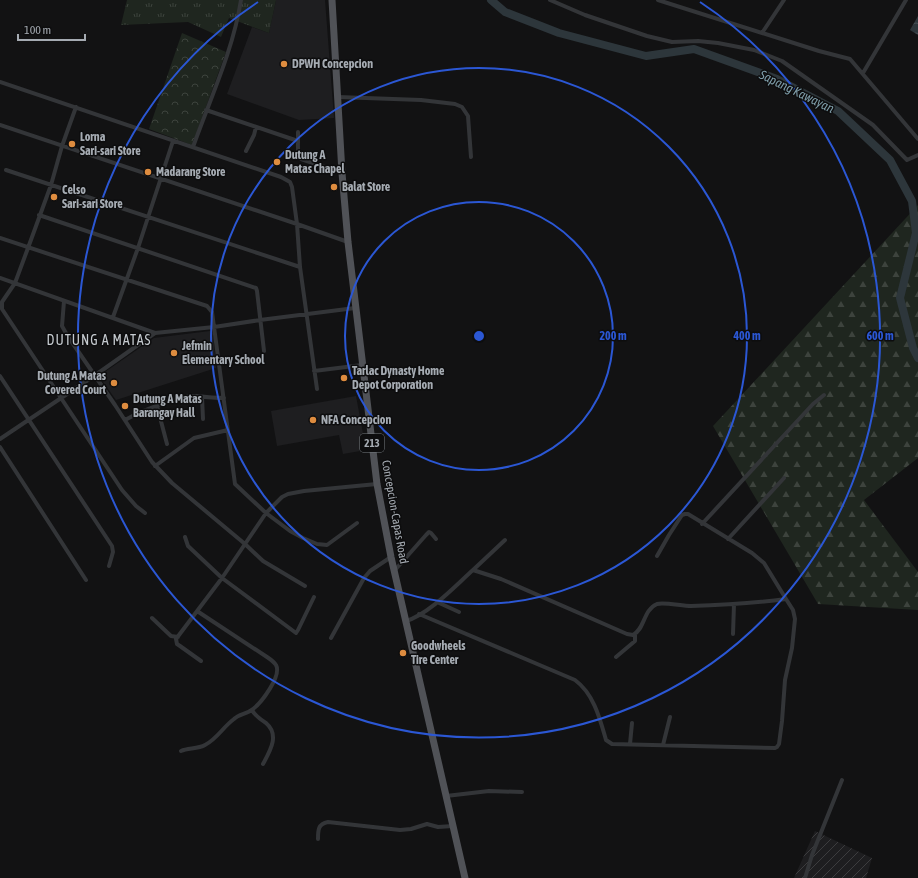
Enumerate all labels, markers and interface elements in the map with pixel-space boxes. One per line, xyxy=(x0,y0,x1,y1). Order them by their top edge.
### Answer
scale bar xyxy=(18,16,85,42)
text: 100 m xyxy=(24,23,51,37)
place label: DPWH Concepcion xyxy=(292,57,373,71)
marker: DPWH Concepcion xyxy=(279,59,289,69)
water label: Sapang Kawayan xyxy=(756,66,837,116)
place label: Lorna Sari-sari Store xyxy=(80,130,141,158)
marker: Lorna Sari-sari Store xyxy=(67,139,77,149)
place label: Dutung A Matas Chapel xyxy=(285,148,345,176)
marker: Dutung A Matas Chapel xyxy=(272,157,282,167)
place label: Madarang Store xyxy=(156,165,226,179)
marker: Madarang Store xyxy=(143,167,153,177)
place label: Balat Store xyxy=(342,180,391,194)
marker: Balat Store xyxy=(329,182,339,192)
place label: Celso Sari-sari Store xyxy=(62,183,123,211)
marker: Celso Sari-sari Store xyxy=(49,192,59,202)
centre of rings xyxy=(472,329,486,343)
text: 200 m xyxy=(599,329,627,343)
text: 400 m xyxy=(732,329,761,343)
text: 600 m xyxy=(866,329,894,343)
district label: DUTUNG A MATAS xyxy=(47,332,151,348)
place label: Jefmin Elementary School xyxy=(181,339,265,367)
marker: Jefmin Elementary School xyxy=(169,348,179,358)
place label: Tarlac Dynasty Home Depot Corporation xyxy=(352,364,445,392)
place label: Dutung A Matas Covered Court xyxy=(37,369,107,397)
marker: Tarlac Dynasty Home Depot Corporation xyxy=(339,373,349,383)
marker: Dutung A Matas Covered Court xyxy=(109,378,119,388)
place label: Dutung A Matas Barangay Hall xyxy=(133,392,203,420)
marker: Dutung A Matas Barangay Hall xyxy=(120,401,130,411)
place label: NFA Concepcion xyxy=(321,413,391,427)
marker: NFA Concepcion xyxy=(308,415,318,425)
road number: 213 xyxy=(360,434,384,452)
street label: Concepcion-Capas Road xyxy=(379,459,411,565)
place label: Goodwheels Tire Center xyxy=(411,639,466,667)
marker: Goodwheels Tire Center xyxy=(398,648,408,658)

